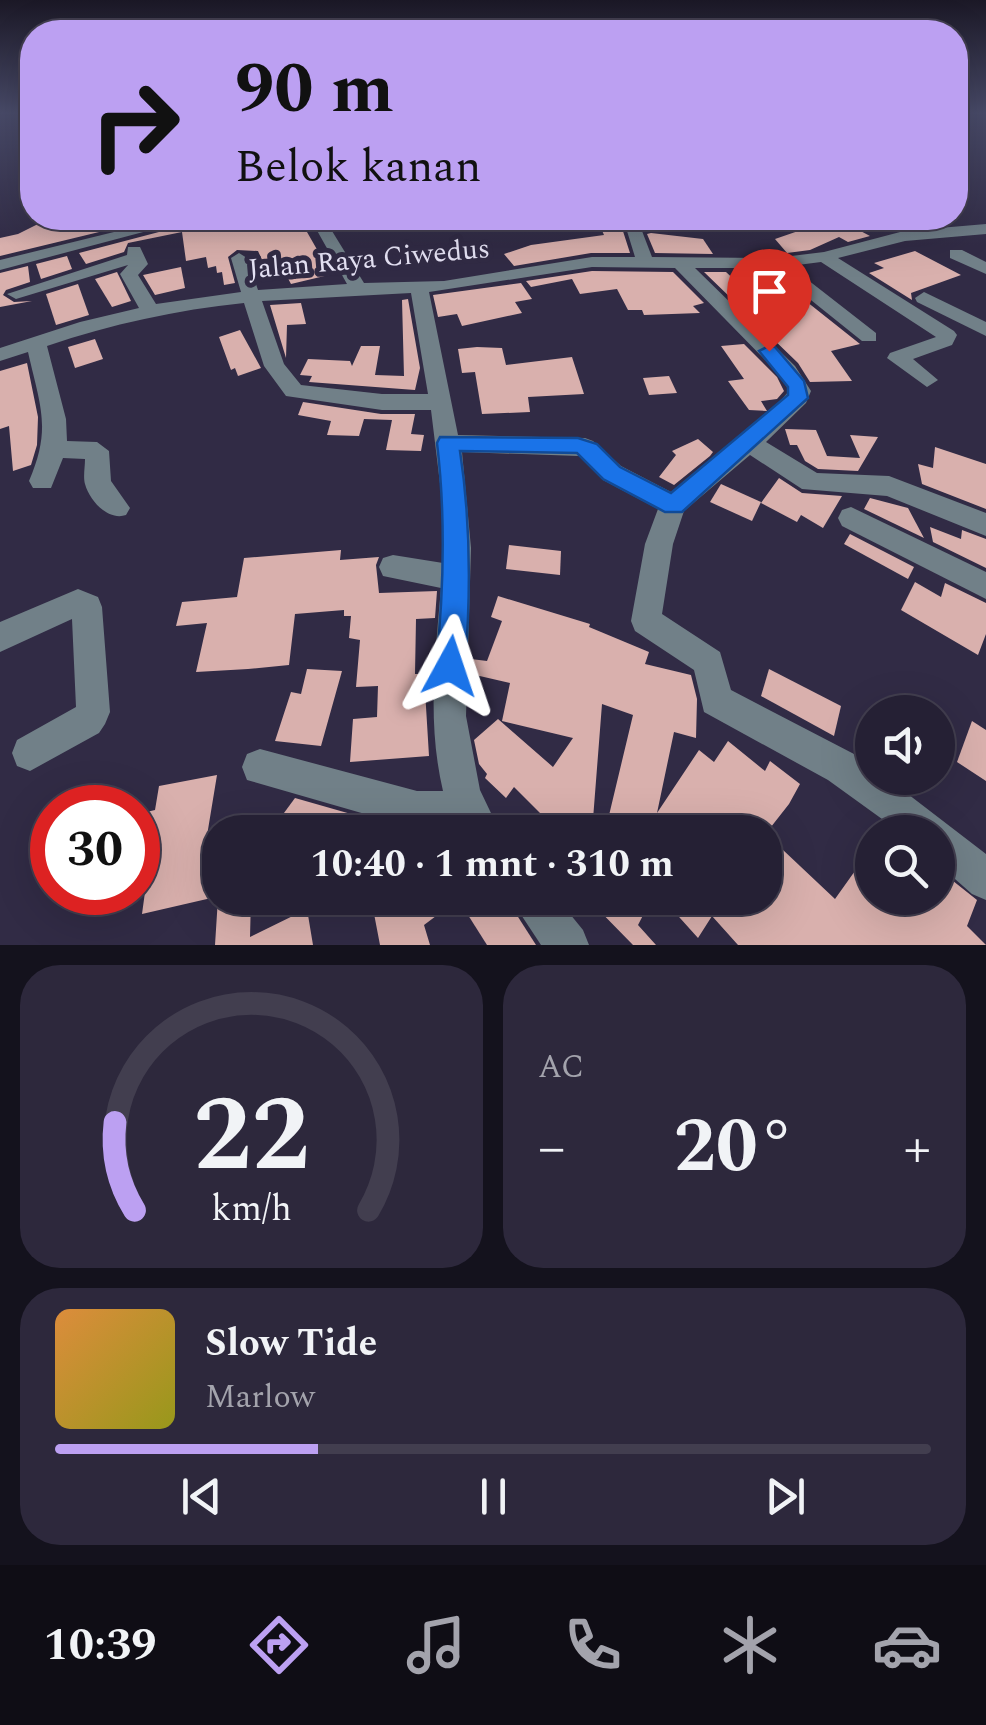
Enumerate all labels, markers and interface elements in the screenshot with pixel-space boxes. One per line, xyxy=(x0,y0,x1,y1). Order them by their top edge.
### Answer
text: 90 m xyxy=(235,37,394,143)
icon: right xyxy=(70,60,200,190)
text: Belok kanan xyxy=(235,133,481,202)
street label: Jalan Raya Ciwedus xyxy=(246,227,492,291)
pin xyxy=(727,249,812,352)
icon: arrive xyxy=(742,264,797,319)
position arrow xyxy=(398,614,502,718)
map controls xyxy=(855,695,955,915)
button: sound xyxy=(855,695,955,795)
speed limit sign: 30 xyxy=(30,785,160,915)
button: search xyxy=(855,815,955,915)
text: 10:40 · 1 mnt · 310 m xyxy=(310,836,674,894)
text: AC xyxy=(538,1043,584,1092)
text: 22 xyxy=(193,1058,310,1216)
text: 20° xyxy=(674,1091,795,1205)
text: − xyxy=(538,1107,566,1190)
text: + xyxy=(903,1107,931,1190)
text: km/h xyxy=(211,1182,292,1237)
text: Slow Tide xyxy=(205,1315,377,1373)
text: Marlow xyxy=(205,1373,315,1422)
icon: previous xyxy=(174,1469,229,1524)
icon: pause xyxy=(466,1469,521,1524)
icon: next xyxy=(758,1469,813,1524)
icon: directions xyxy=(244,1610,314,1680)
icon: music xyxy=(401,1610,471,1680)
icon: phone xyxy=(558,1610,628,1680)
icon: climate xyxy=(715,1610,785,1680)
icon: car xyxy=(872,1610,942,1680)
text: 10:39 xyxy=(44,1611,157,1680)

